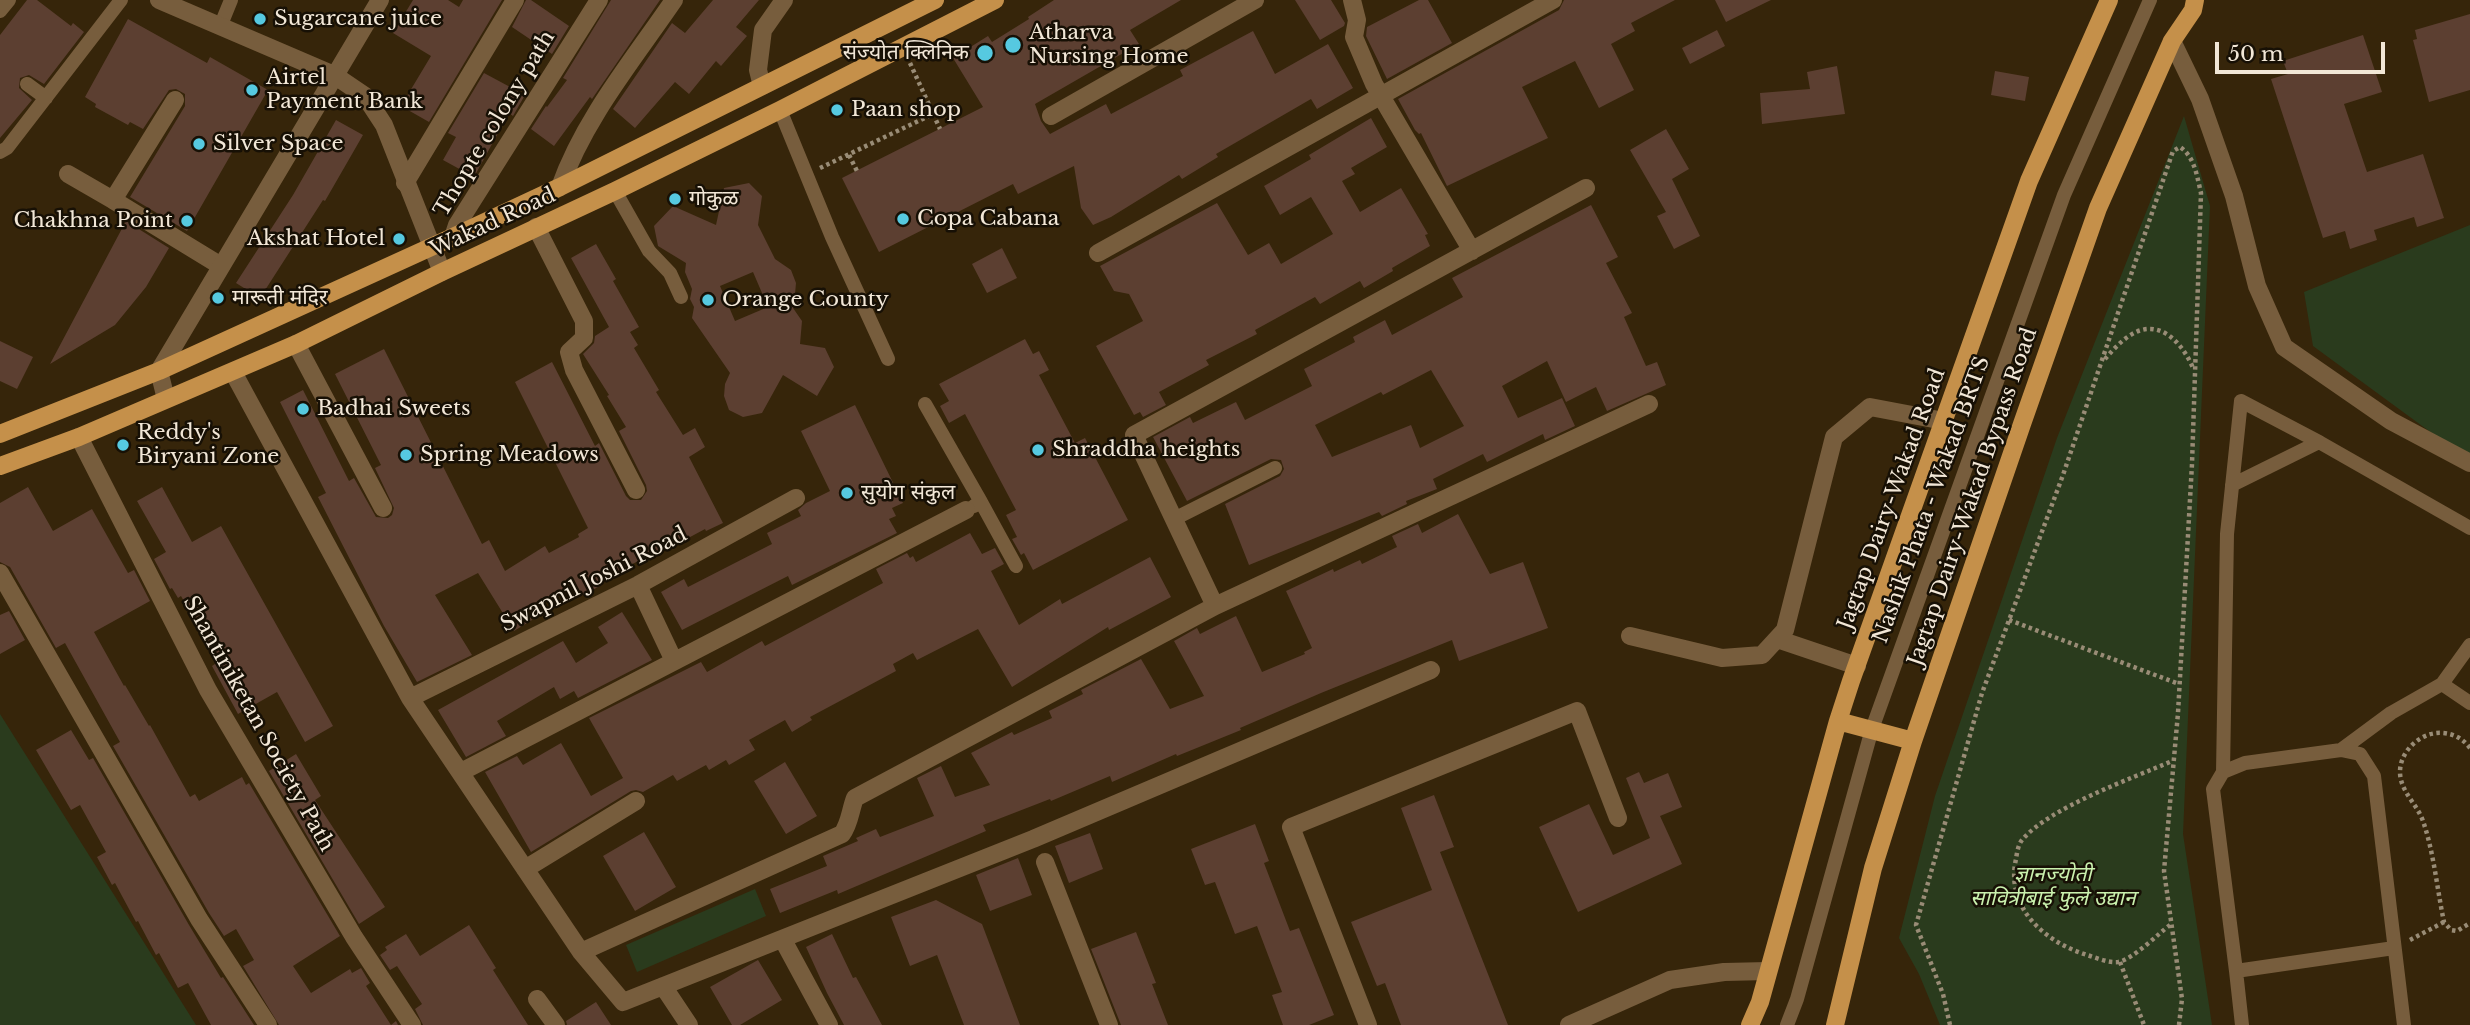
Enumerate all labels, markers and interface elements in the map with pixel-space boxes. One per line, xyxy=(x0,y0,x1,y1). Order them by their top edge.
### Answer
place label: Sugarcane juice xyxy=(274,6,442,32)
marker: Sugarcane juice xyxy=(252,11,268,27)
place label: Atharva Nursing Home xyxy=(1029,20,1188,70)
street label: Thopte colony path xyxy=(429,26,561,222)
scale bar xyxy=(2218,28,2388,72)
marker: Atharva Nursing Home xyxy=(1003,35,1023,55)
place label: संज्योत क्लिनिक xyxy=(843,40,969,66)
text: 50 m xyxy=(2228,41,2283,67)
marker: संज्योत क्लिनिक xyxy=(975,43,995,63)
place label: Airtel Payment Bank xyxy=(266,65,423,115)
marker: Airtel Payment Bank xyxy=(244,82,260,98)
place label: Paan shop xyxy=(851,97,961,123)
marker: Paan shop xyxy=(829,102,845,118)
place label: Silver Space xyxy=(213,131,343,157)
marker: Silver Space xyxy=(191,136,207,152)
street label: Wakad Road xyxy=(426,183,560,263)
place label: गोकुळ xyxy=(689,186,738,212)
marker: गोकुळ xyxy=(667,191,683,207)
place label: Copa Cabana xyxy=(917,206,1059,232)
place label: Chakhna Point xyxy=(13,208,173,234)
marker: Copa Cabana xyxy=(895,211,911,227)
marker: Chakhna Point xyxy=(179,213,195,229)
place label: Akshat Hotel xyxy=(247,226,385,252)
marker: Akshat Hotel xyxy=(391,231,407,247)
place label: मारूती मंदिर xyxy=(232,285,327,311)
place label: Orange County xyxy=(722,287,889,313)
marker: मारूती मंदिर xyxy=(210,290,226,306)
marker: Orange County xyxy=(700,292,716,308)
street label: Jagtap Dairy-Wakad Bypass Road xyxy=(1903,325,2043,669)
street label: Nashik Phata - Wakad BRTS xyxy=(1868,353,1996,647)
street label: Jagtap Dairy-Wakad Road xyxy=(1833,365,1951,633)
place label: Badhai Sweets xyxy=(317,396,470,422)
marker: Badhai Sweets xyxy=(295,401,311,417)
place label: Reddy's Biryani Zone xyxy=(137,420,279,470)
marker: Reddy's Biryani Zone xyxy=(115,437,131,453)
place label: Shraddha heights xyxy=(1052,437,1240,463)
place label: Spring Meadows xyxy=(420,442,599,468)
marker: Shraddha heights xyxy=(1030,442,1046,458)
marker: Spring Meadows xyxy=(398,447,414,463)
place label: सुयोग संकुल xyxy=(861,480,955,506)
marker: सुयोग संकुल xyxy=(839,485,855,501)
street label: Swapnil Joshi Road xyxy=(497,522,691,638)
street label: Shantiniketan Society Path xyxy=(177,592,339,856)
park label: ज्ञानज्योती सावित्रीबाई फुले उद्यान xyxy=(1970,862,2136,912)

